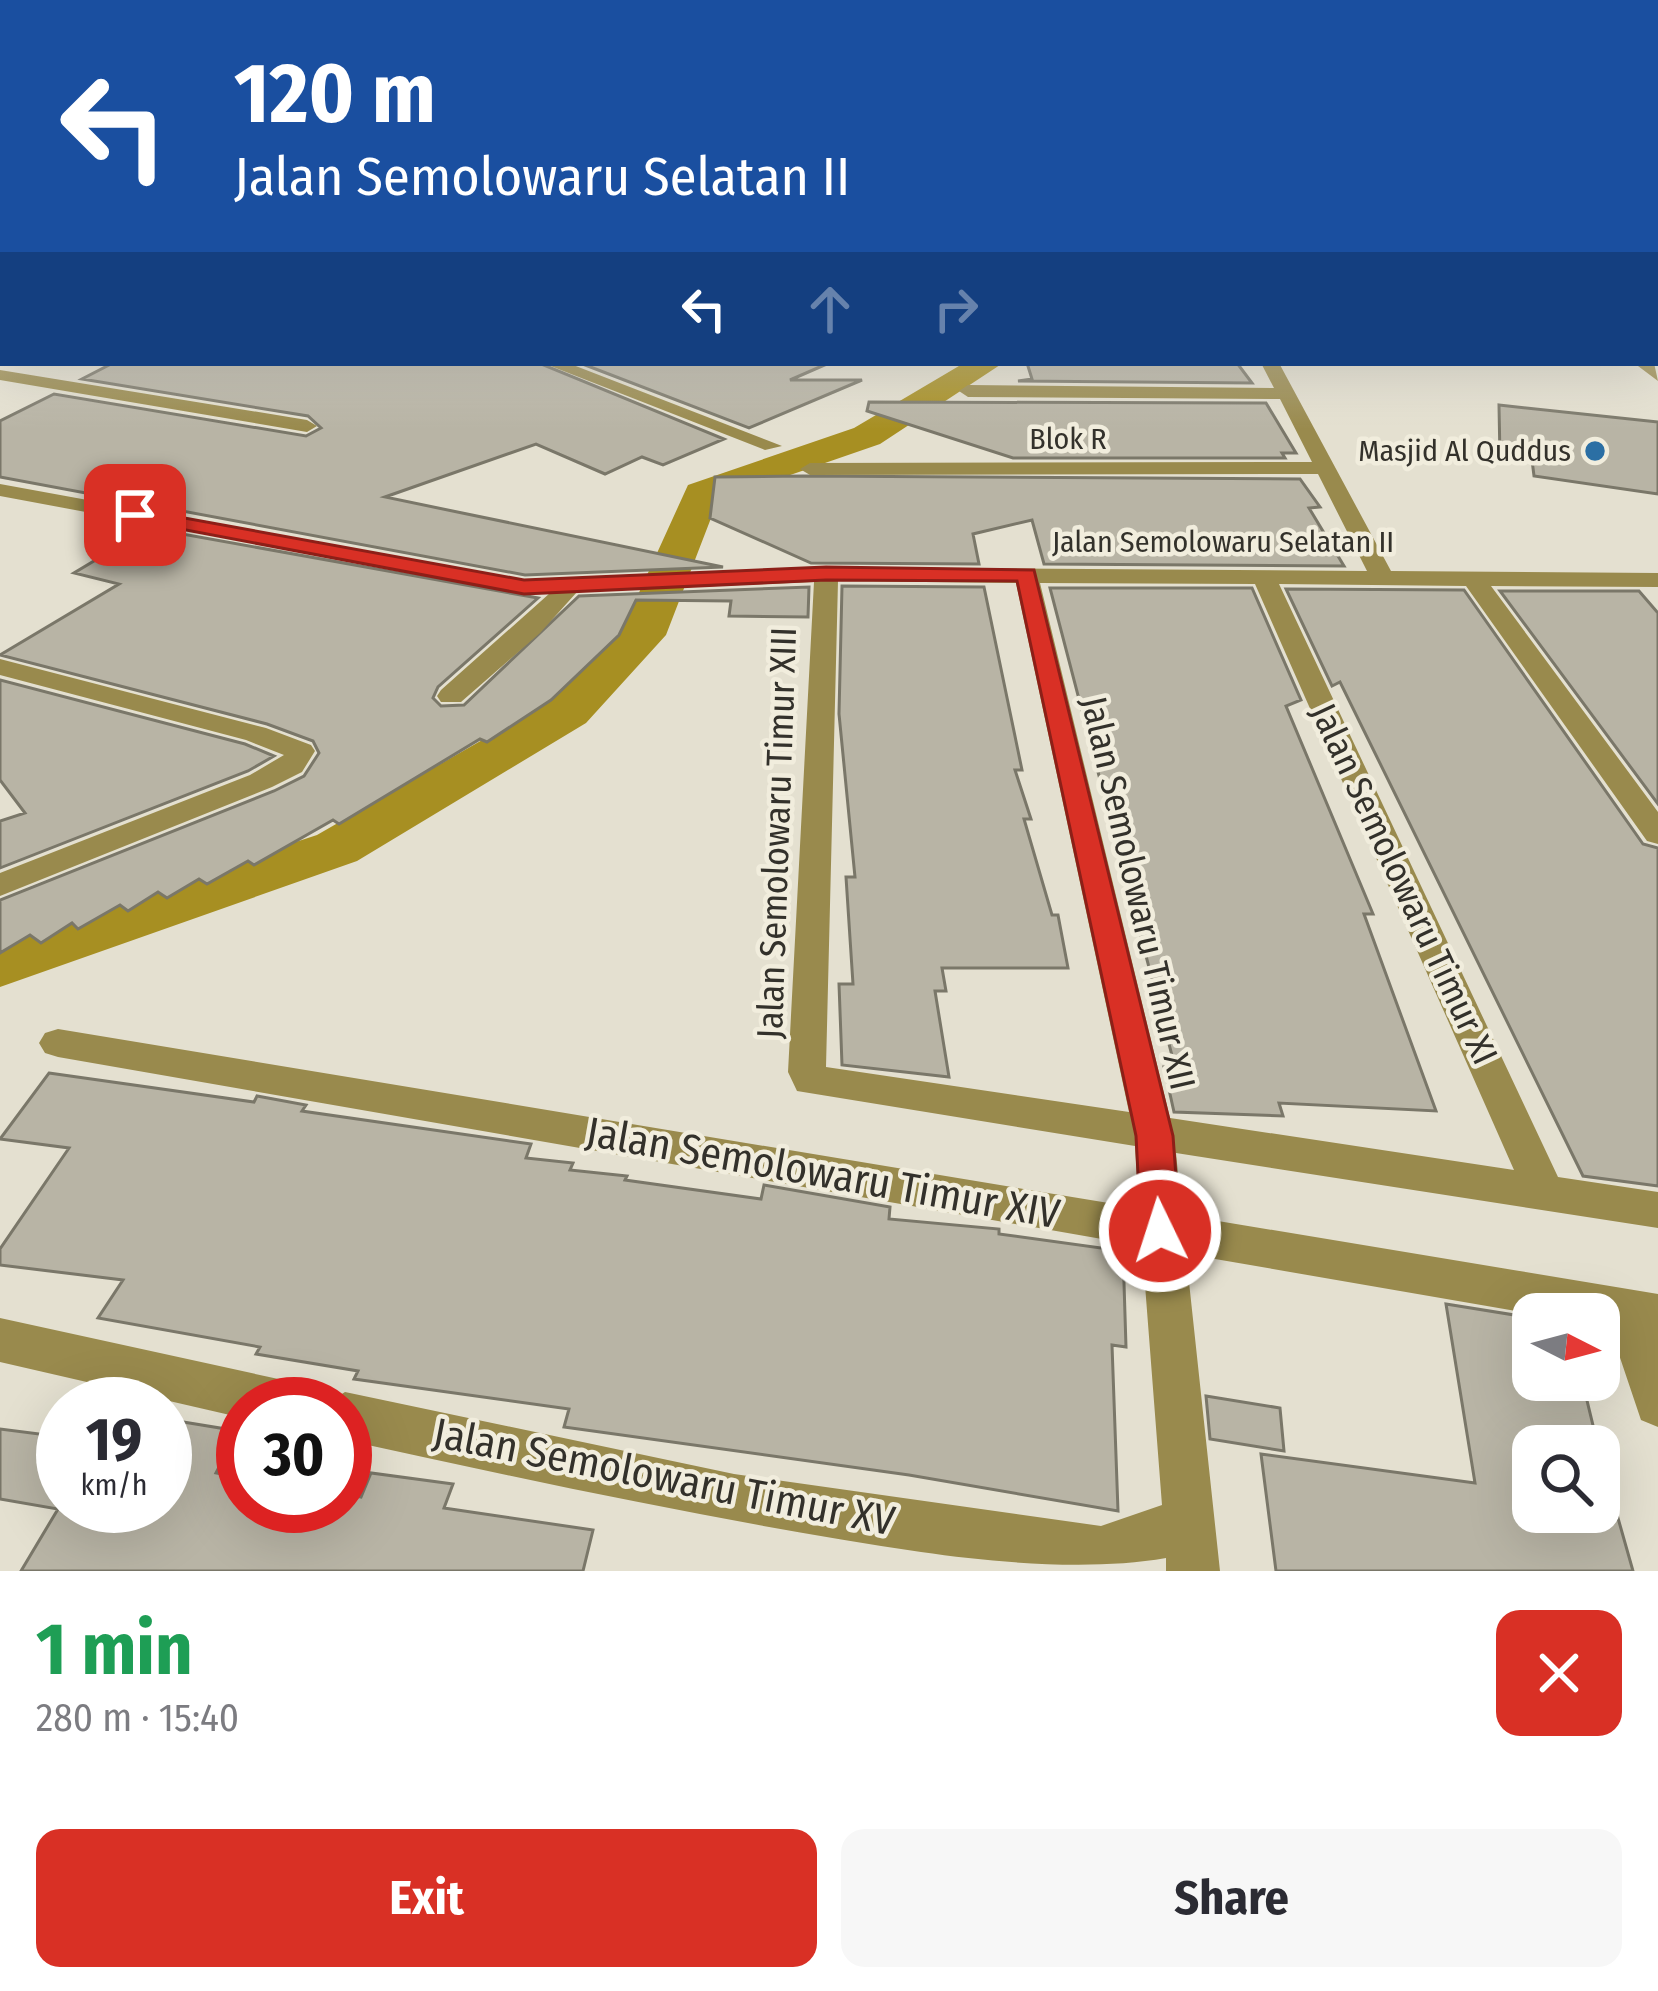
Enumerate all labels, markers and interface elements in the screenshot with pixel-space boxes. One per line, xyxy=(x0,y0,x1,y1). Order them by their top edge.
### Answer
text: 120 m xyxy=(234,43,436,144)
icon: left xyxy=(36,48,192,204)
text: Jalan Semolowaru Selatan II xyxy=(234,145,850,209)
icon: left xyxy=(671,276,737,342)
icon: ahead xyxy=(797,276,863,342)
icon: right xyxy=(923,276,989,342)
street label: Blok R xyxy=(1029,421,1107,457)
place label: Masjid Al Quddus xyxy=(1358,433,1571,469)
marker: Masjid Al Quddus xyxy=(1582,438,1608,464)
pin xyxy=(84,464,186,566)
icon: arrive xyxy=(102,482,168,548)
street label: Jalan Semolowaru Selatan II xyxy=(1052,524,1394,560)
street label: Jalan Semolowaru Timur XIII xyxy=(748,626,806,1040)
street label: Jalan Semolowaru Timur XII xyxy=(1071,692,1205,1094)
street label: Jalan Semolowaru Timur XI xyxy=(1301,697,1507,1071)
street label: Jalan Semolowaru Timur XIV xyxy=(582,1107,1064,1239)
position arrow xyxy=(1097,1168,1223,1294)
north arrow xyxy=(1512,1293,1620,1401)
map controls xyxy=(1512,1293,1620,1533)
speed limit sign: 30 xyxy=(216,1377,372,1533)
text: 19 xyxy=(86,1404,142,1476)
street label: Jalan Semolowaru Timur XV xyxy=(429,1408,899,1546)
button: search xyxy=(1512,1425,1620,1533)
text: km/h xyxy=(81,1467,147,1503)
text: 1 min xyxy=(36,1607,193,1693)
button: close xyxy=(1496,1610,1622,1736)
text: 280 m · 15:40 xyxy=(36,1695,239,1741)
button: Exit xyxy=(36,1829,817,1967)
button: Share xyxy=(841,1829,1622,1967)

